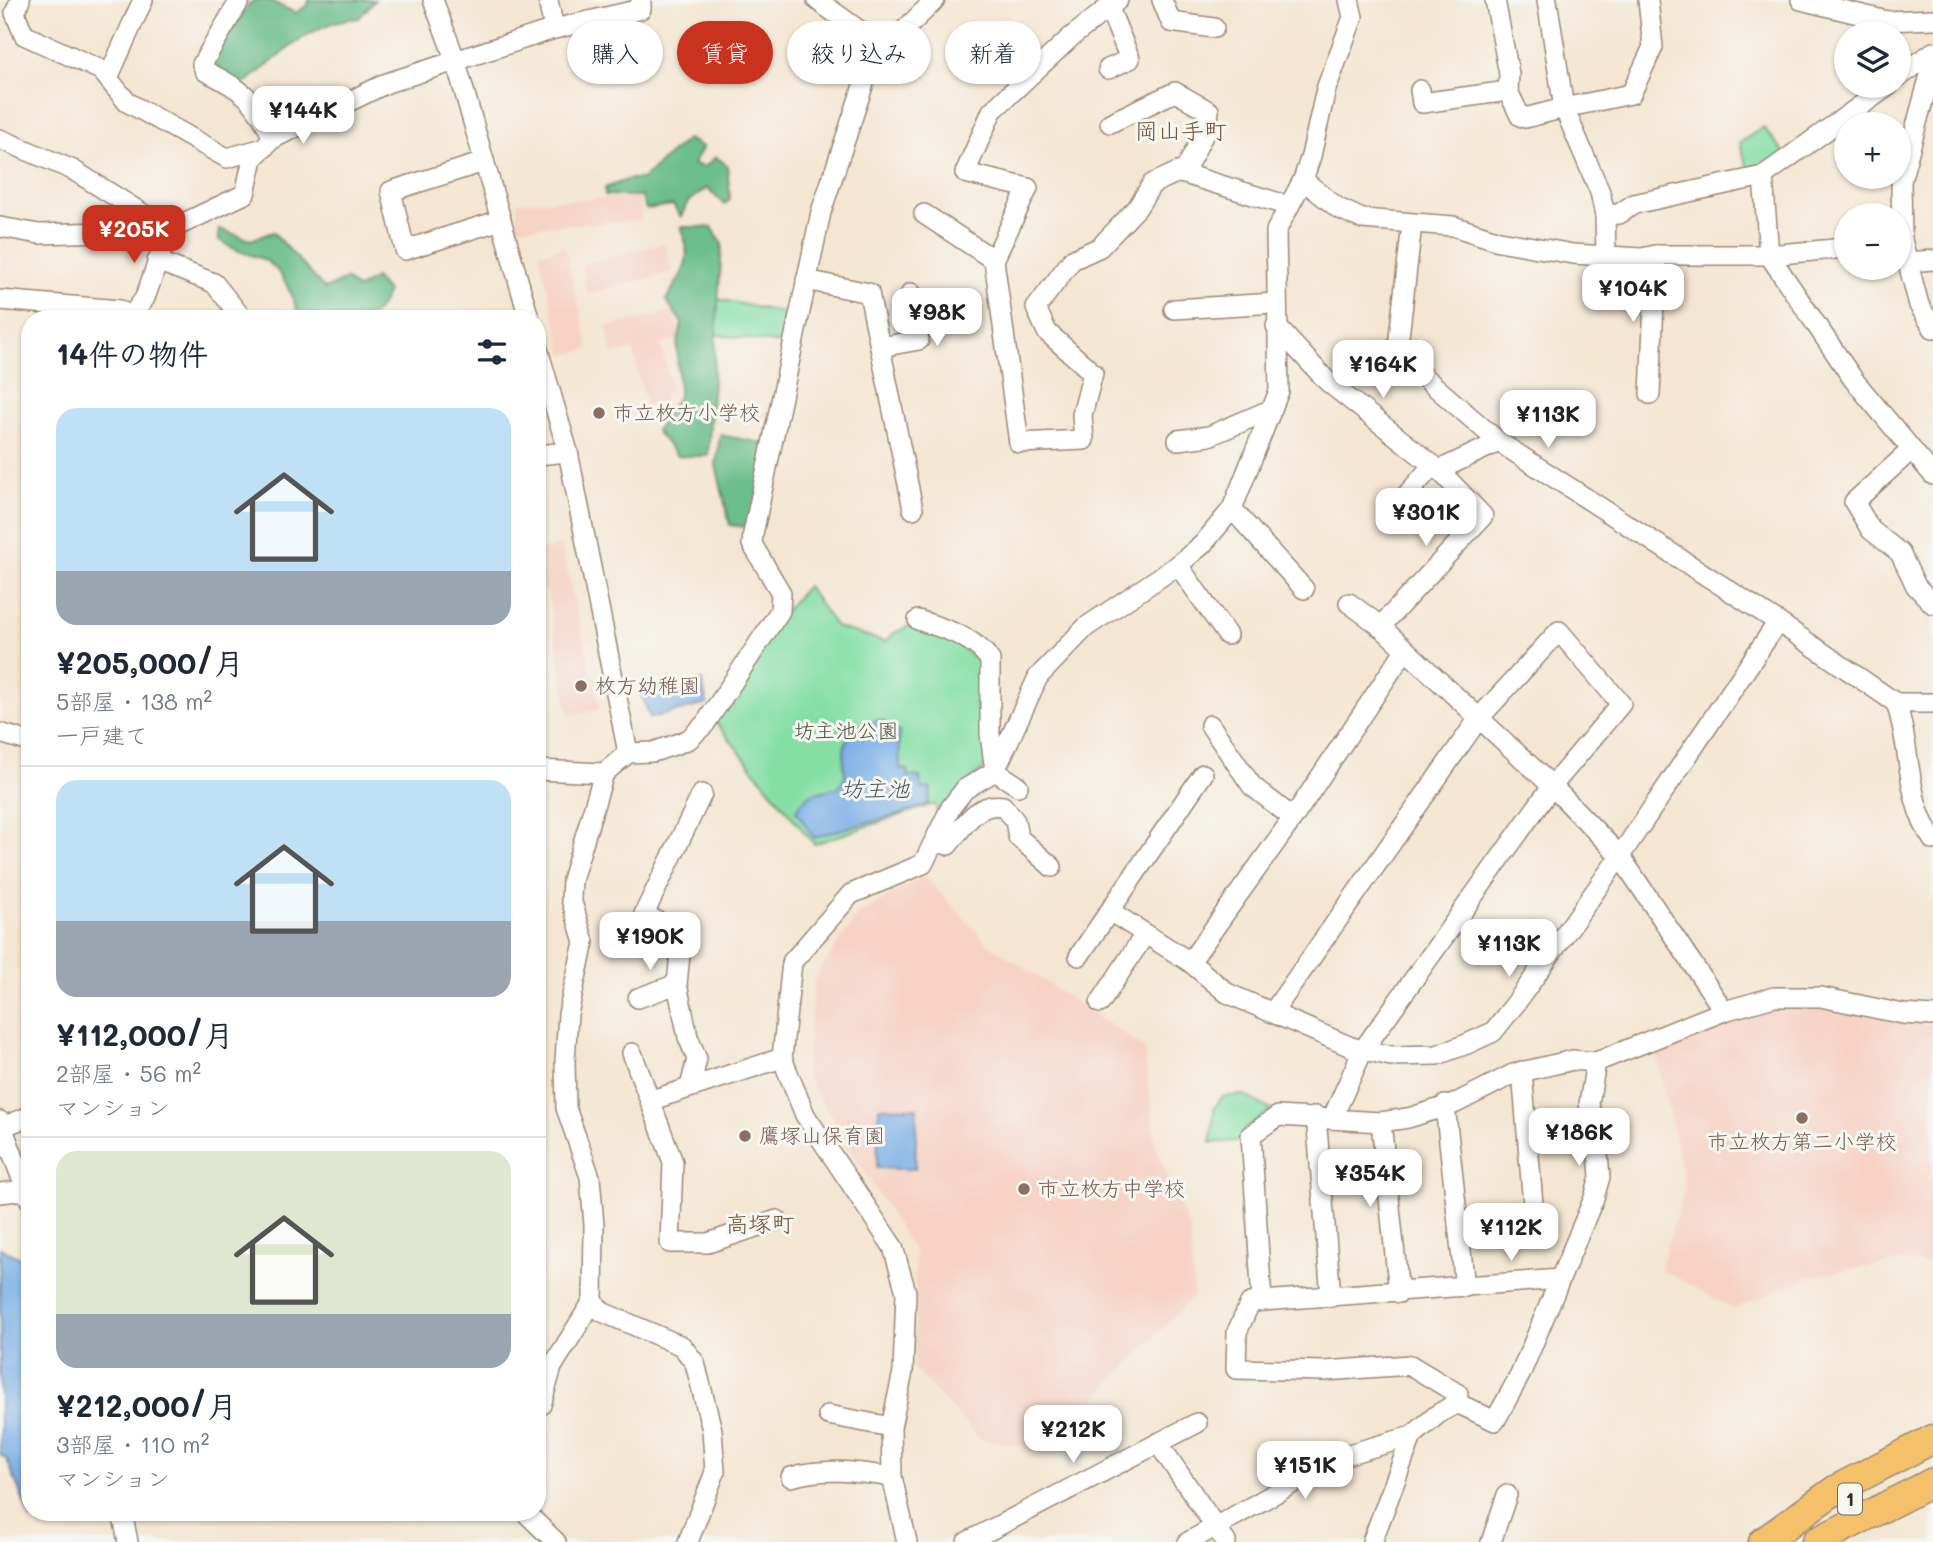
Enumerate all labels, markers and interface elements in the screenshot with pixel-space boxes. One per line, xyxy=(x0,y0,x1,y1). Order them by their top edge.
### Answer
chip: 購入 xyxy=(567,21,663,84)
chip: 賃貸 xyxy=(677,21,773,84)
chip: 絞り込み xyxy=(787,21,931,84)
chip: 新着 xyxy=(945,21,1041,84)
map controls xyxy=(1834,21,1911,280)
button: layers xyxy=(1834,21,1911,98)
pin: ¥144K xyxy=(254,86,352,146)
text: ¥144K xyxy=(268,94,338,124)
button: + xyxy=(1834,112,1911,189)
district label: 岡山手町 xyxy=(1135,115,1227,145)
button: − xyxy=(1834,203,1911,280)
pin: ¥205K xyxy=(85,205,183,265)
text: ¥205K xyxy=(98,213,170,243)
pin: ¥104K xyxy=(1584,264,1682,324)
text: ¥104K xyxy=(1598,272,1668,302)
pin: ¥98K xyxy=(896,288,978,348)
text: ¥98K xyxy=(908,296,966,326)
text: 14件の物件 xyxy=(56,333,208,373)
icon: filters xyxy=(473,333,511,371)
pin: ¥164K xyxy=(1334,340,1432,400)
text: ¥164K xyxy=(1349,348,1417,378)
pin: ¥113K xyxy=(1499,391,1597,450)
place label: 市立枚方小学校 xyxy=(613,398,760,425)
text: ¥113K xyxy=(1516,398,1580,428)
marker: 市立枚方小学校 xyxy=(591,405,607,421)
icon: home xyxy=(221,454,347,580)
pin: ¥301K xyxy=(1377,489,1475,548)
text: ¥301K xyxy=(1392,496,1460,526)
text: ¥205,000/月 xyxy=(56,642,244,682)
place label: 枚方幼稚園 xyxy=(595,671,700,698)
marker: 枚方幼稚園 xyxy=(573,678,589,694)
text: 5部屋 · 138 m² xyxy=(56,686,212,716)
park label: 坊主池公園 xyxy=(794,716,899,743)
text: 一戸建て xyxy=(56,720,148,750)
water label: 坊主池 xyxy=(841,773,911,803)
icon: home xyxy=(221,826,347,952)
pin: ¥190K xyxy=(601,912,699,972)
text: ¥190K xyxy=(616,920,685,950)
pin: ¥113K xyxy=(1460,920,1558,979)
text: ¥113K xyxy=(1477,927,1541,957)
text: ¥112,000/月 xyxy=(56,1014,234,1054)
text: 2部屋 · 56 m² xyxy=(56,1058,201,1088)
text: マンション xyxy=(56,1092,170,1122)
pin: ¥186K xyxy=(1530,1108,1628,1168)
marker: 市立枚方第二小学校 xyxy=(1794,1110,1810,1126)
text: ¥186K xyxy=(1545,1116,1613,1146)
place label: 鷹塚山保育園 xyxy=(759,1121,885,1148)
place label: 市立枚方第二小学校 xyxy=(1708,1127,1897,1154)
marker: 鷹塚山保育園 xyxy=(737,1128,753,1144)
pin: ¥354K xyxy=(1321,1150,1419,1209)
text: ¥354K xyxy=(1334,1157,1406,1187)
place label: 市立枚方中学校 xyxy=(1038,1174,1185,1201)
marker: 市立枚方中学校 xyxy=(1016,1181,1032,1197)
icon: home xyxy=(221,1197,347,1323)
pin: ¥112K xyxy=(1462,1204,1560,1263)
district label: 高塚町 xyxy=(726,1208,795,1238)
text: ¥112K xyxy=(1479,1211,1543,1241)
text: ¥212,000/月 xyxy=(56,1385,237,1425)
pin: ¥212K xyxy=(1024,1406,1122,1465)
text: ¥212K xyxy=(1040,1413,1106,1443)
text: 3部屋 · 110 m² xyxy=(56,1429,209,1459)
pin: ¥151K xyxy=(1256,1442,1354,1501)
text: ¥151K xyxy=(1273,1449,1337,1479)
text: マンション xyxy=(56,1463,170,1493)
road number: 1 xyxy=(1838,1484,1862,1514)

